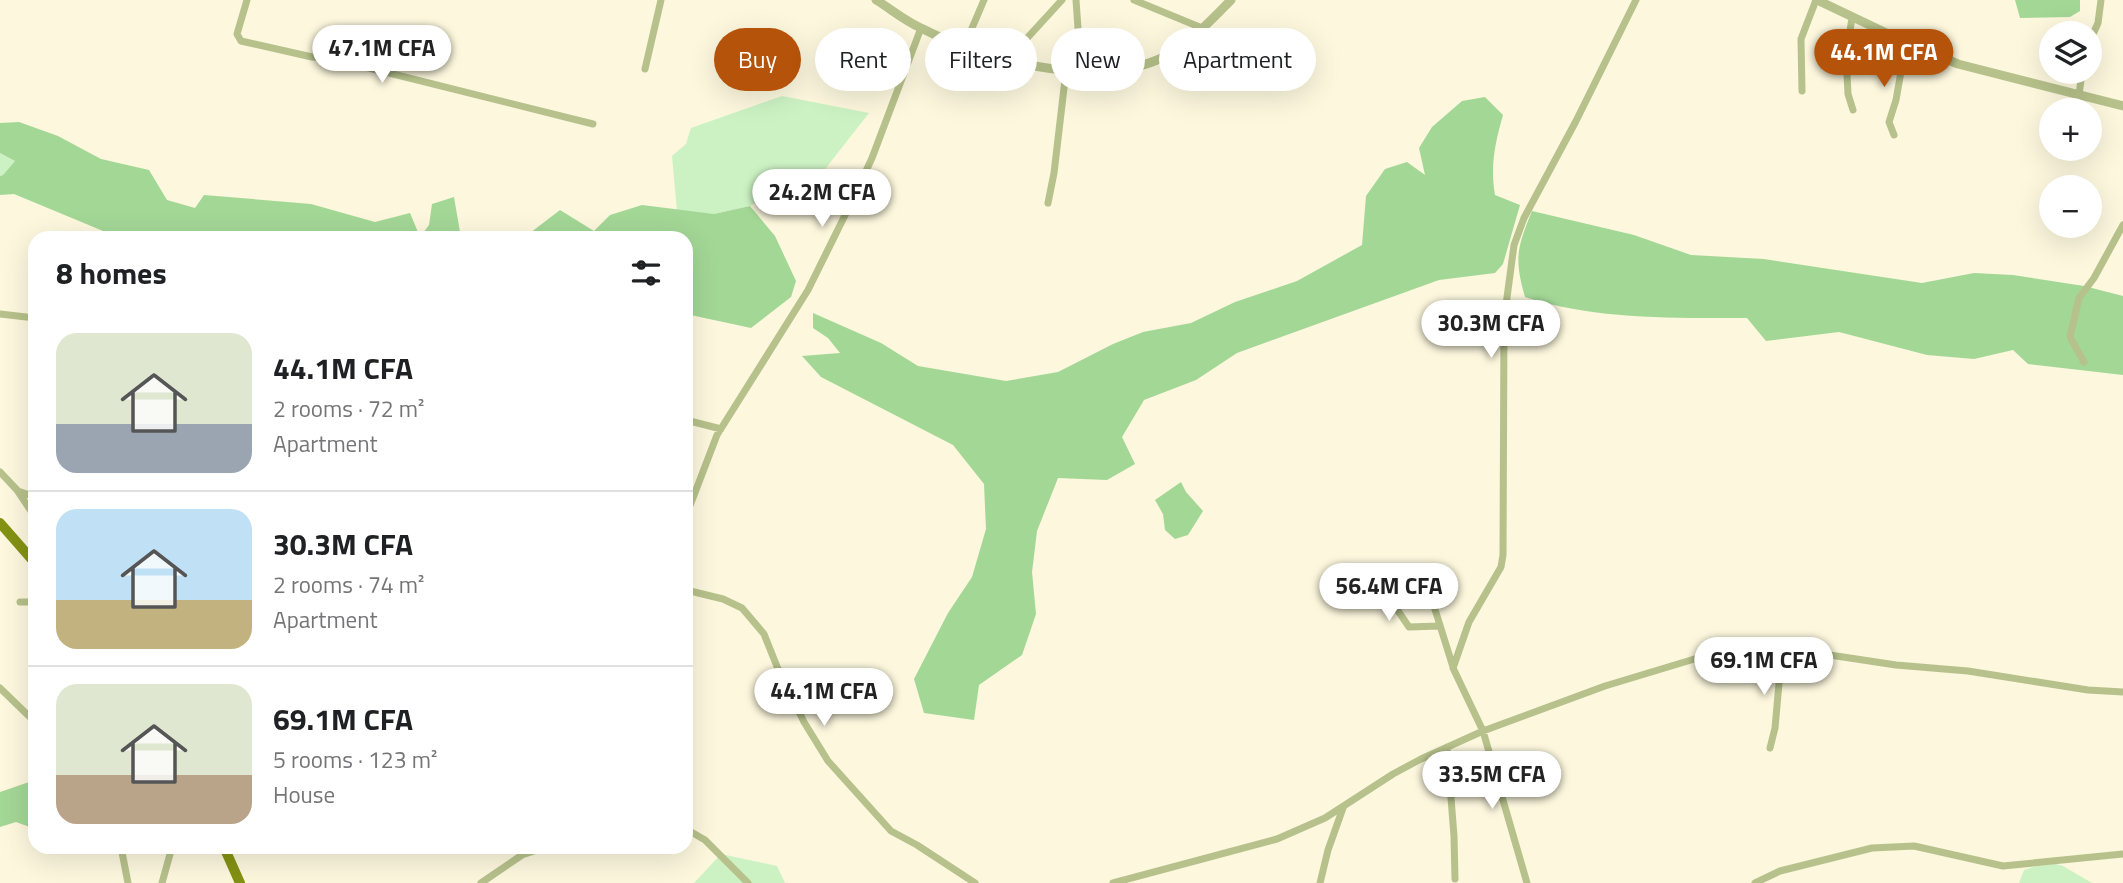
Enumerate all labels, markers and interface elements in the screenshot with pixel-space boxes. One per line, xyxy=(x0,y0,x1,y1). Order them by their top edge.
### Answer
map controls xyxy=(2039,21,2102,238)
button: layers xyxy=(2039,21,2102,84)
pin: 47.1M CFA xyxy=(302,25,462,85)
chip: Buy xyxy=(714,28,801,91)
chip: Rent xyxy=(815,28,911,91)
chip: Filters xyxy=(925,28,1037,91)
chip: New xyxy=(1051,28,1145,91)
chip: Apartment xyxy=(1159,28,1316,91)
pin: 44.1M CFA xyxy=(1804,29,1964,89)
text: 47.1M CFA xyxy=(328,30,436,65)
text: 44.1M CFA xyxy=(1830,34,1938,69)
button: + xyxy=(2039,98,2102,161)
pin: 24.2M CFA xyxy=(742,170,902,229)
text: 24.2M CFA xyxy=(768,174,876,209)
button: − xyxy=(2039,175,2102,238)
text: 8 homes xyxy=(56,250,167,296)
icon: filters xyxy=(627,254,665,292)
pin: 30.3M CFA xyxy=(1411,300,1571,360)
text: 30.3M CFA xyxy=(1437,305,1545,340)
text: 44.1M CFA xyxy=(273,345,413,391)
icon: home xyxy=(112,361,196,445)
text: 2 rooms · 72 m² xyxy=(273,391,424,426)
text: Apartment xyxy=(273,426,378,461)
text: 30.3M CFA xyxy=(273,521,413,567)
icon: home xyxy=(112,537,196,621)
pin: 56.4M CFA xyxy=(1309,564,1469,623)
text: 2 rooms · 74 m² xyxy=(273,567,424,602)
text: 56.4M CFA xyxy=(1335,568,1443,603)
text: Apartment xyxy=(273,602,378,637)
pin: 69.1M CFA xyxy=(1684,638,1844,697)
text: 69.1M CFA xyxy=(1710,642,1818,677)
pin: 44.1M CFA xyxy=(744,668,904,728)
text: 44.1M CFA xyxy=(770,673,878,708)
text: 69.1M CFA xyxy=(273,696,413,742)
icon: home xyxy=(112,712,196,796)
text: 5 rooms · 123 m² xyxy=(273,742,437,777)
pin: 33.5M CFA xyxy=(1412,752,1572,811)
text: 33.5M CFA xyxy=(1438,756,1546,791)
text: House xyxy=(273,777,335,812)

